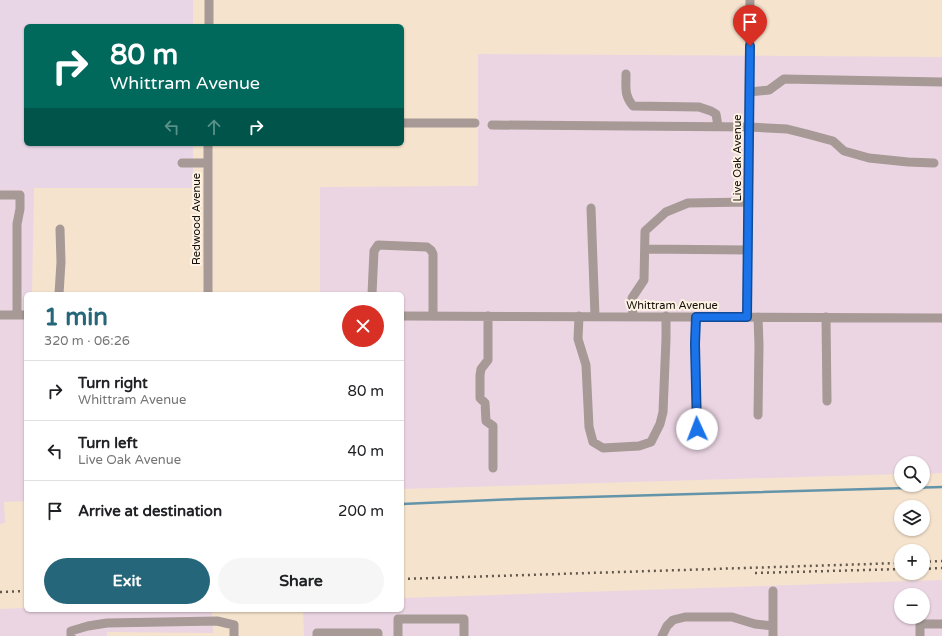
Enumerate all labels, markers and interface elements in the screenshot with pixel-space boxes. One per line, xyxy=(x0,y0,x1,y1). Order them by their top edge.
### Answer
pin xyxy=(733,5,767,46)
icon: arrive xyxy=(739,11,761,33)
text: 80 m xyxy=(110,38,178,72)
icon: right xyxy=(44,40,96,92)
text: Whittram Avenue xyxy=(110,72,260,94)
street label: Live Oak Avenue xyxy=(731,114,744,202)
icon: left xyxy=(161,116,183,138)
icon: ahead xyxy=(203,116,225,138)
icon: right xyxy=(245,116,267,138)
street label: Redwood Avenue xyxy=(190,173,203,265)
street label: Whittram Avenue xyxy=(626,299,718,312)
text: 1 min xyxy=(44,303,108,332)
button: close xyxy=(342,305,384,347)
text: 320 m · 06:26 xyxy=(44,333,130,349)
text: Turn right xyxy=(78,374,148,392)
icon: right xyxy=(44,380,66,402)
text: 80 m xyxy=(347,382,384,400)
text: Whittram Avenue xyxy=(78,392,186,408)
position arrow xyxy=(676,408,718,450)
text: Turn left xyxy=(78,434,138,452)
icon: left xyxy=(44,440,66,462)
text: 40 m xyxy=(347,442,384,460)
text: Live Oak Avenue xyxy=(78,452,181,468)
map controls xyxy=(894,456,930,624)
button: search xyxy=(894,456,930,492)
icon: arrive xyxy=(44,500,66,522)
button: layers xyxy=(894,500,930,536)
text: Arrive at destination xyxy=(78,502,222,520)
text: 200 m xyxy=(338,502,384,520)
button: + xyxy=(894,544,930,580)
button: Exit xyxy=(44,558,210,604)
button: Share xyxy=(218,558,384,604)
button: − xyxy=(894,588,930,624)

